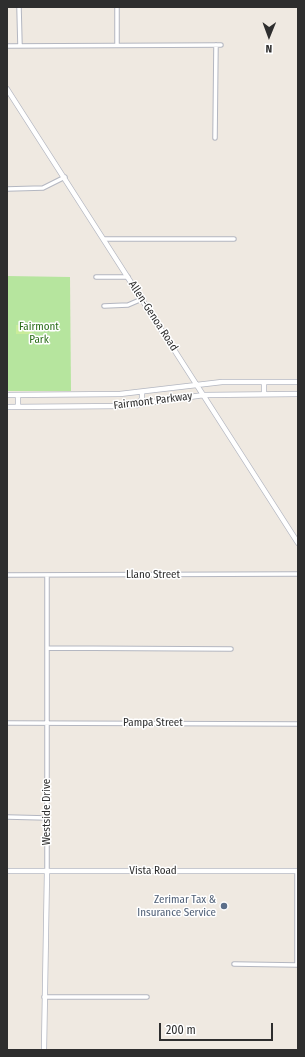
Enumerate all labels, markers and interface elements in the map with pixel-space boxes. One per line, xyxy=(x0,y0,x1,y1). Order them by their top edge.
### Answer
north arrow xyxy=(249,16,289,56)
text: N xyxy=(265,42,272,55)
street label: Allen-Genoa Road xyxy=(125,279,181,353)
park label: Fairmont Park xyxy=(19,320,59,346)
street label: Fairmont Parkway xyxy=(113,390,193,412)
street label: Llano Street xyxy=(126,568,180,582)
street label: Pampa Street xyxy=(123,716,183,730)
street label: Westside Drive xyxy=(40,779,54,845)
street label: Vista Road xyxy=(129,864,177,878)
place label: Zerimar Tax & Insurance Service xyxy=(137,893,216,919)
marker: Zerimar Tax & Insurance Service xyxy=(219,901,229,911)
scale bar xyxy=(161,1015,275,1041)
text: 200 m xyxy=(166,1023,196,1037)

